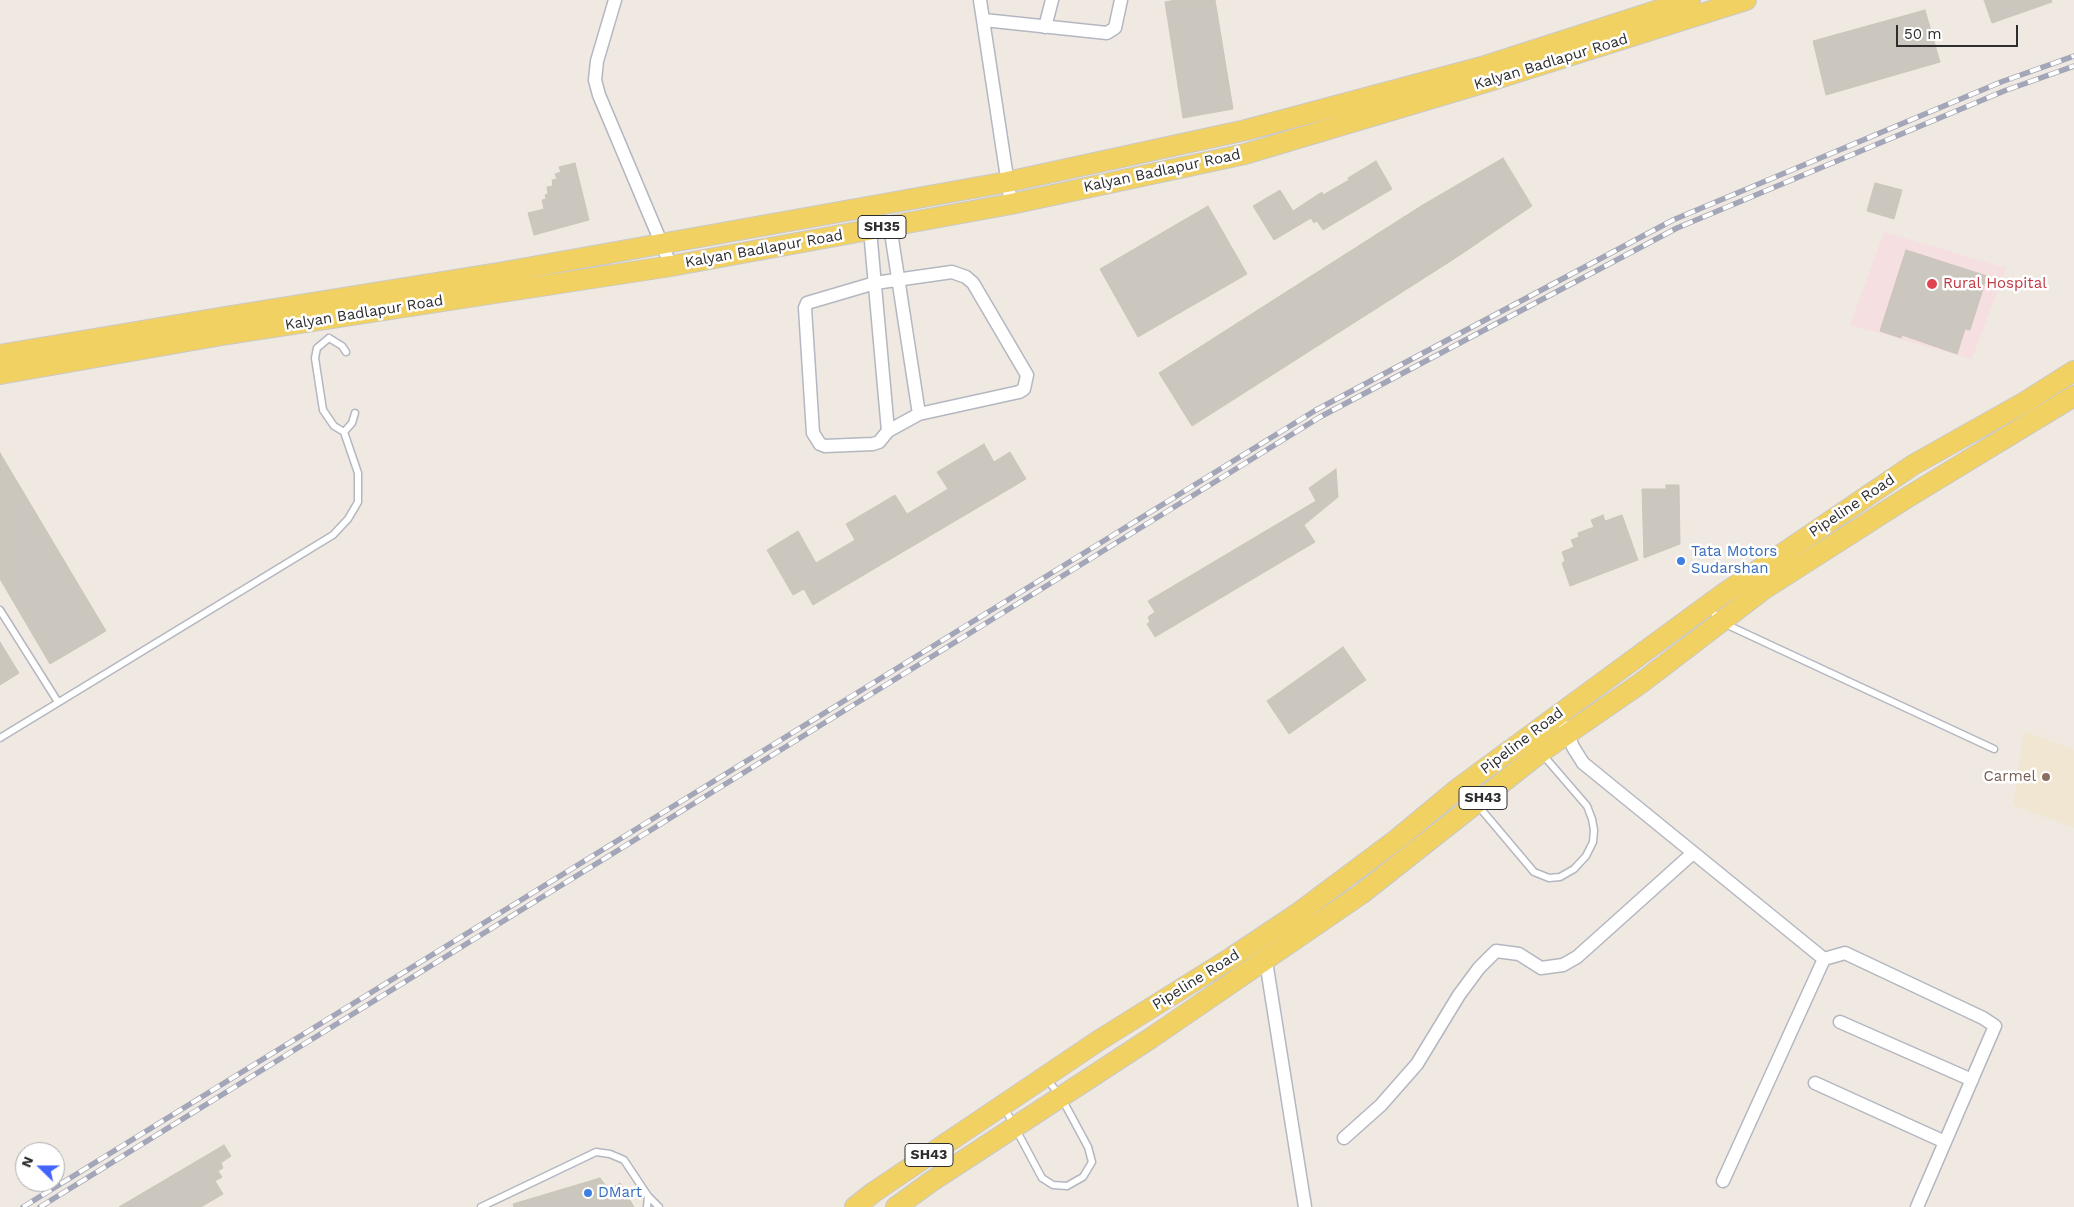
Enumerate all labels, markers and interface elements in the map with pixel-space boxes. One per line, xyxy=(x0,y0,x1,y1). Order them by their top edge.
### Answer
scale bar xyxy=(1899,15,2022,47)
text: 50 m xyxy=(1904,25,1941,43)
street label: Kalyan Badlapur Road xyxy=(1472,30,1630,94)
street label: Kalyan Badlapur Road xyxy=(1082,146,1242,196)
road number: SH35 xyxy=(858,216,906,238)
street label: Kalyan Badlapur Road xyxy=(684,226,844,272)
place label: Rural Hospital xyxy=(1943,275,2047,293)
marker: Rural Hospital xyxy=(1925,277,1939,291)
street label: Kalyan Badlapur Road xyxy=(284,292,444,334)
street label: Pipeline Road xyxy=(1806,471,1898,541)
place label: Tata Motors Sudarshan xyxy=(1691,543,1777,578)
marker: Tata Motors Sudarshan xyxy=(1675,555,1687,567)
street label: Pipeline Road xyxy=(1477,704,1567,778)
place label: Carmel xyxy=(1984,768,2036,786)
marker: Carmel xyxy=(2040,771,2052,783)
road number: SH43 xyxy=(1459,786,1507,810)
street label: Pipeline Road xyxy=(1149,946,1243,1014)
north arrow xyxy=(15,1142,65,1192)
road number: SH43 xyxy=(905,1144,953,1166)
text: N xyxy=(18,1154,36,1170)
place label: DMart xyxy=(598,1184,642,1202)
marker: DMart xyxy=(582,1187,594,1199)

